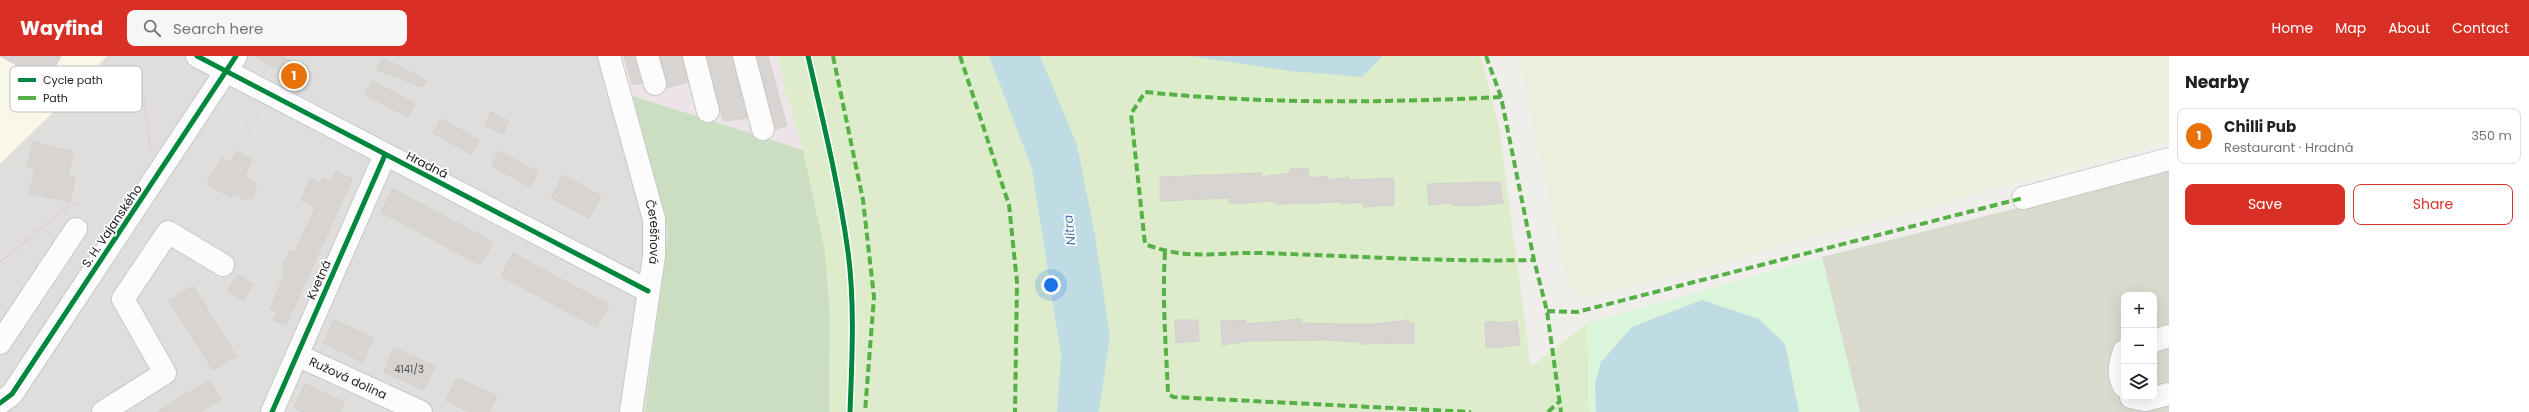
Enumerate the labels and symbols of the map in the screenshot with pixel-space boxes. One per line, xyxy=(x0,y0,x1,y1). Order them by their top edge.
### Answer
pin: 1 xyxy=(281,61,307,91)
legend xyxy=(10,66,142,112)
text: Cycle path xyxy=(43,72,103,88)
text: Path xyxy=(43,90,68,106)
street label: Hradná xyxy=(403,147,451,182)
street label: S. H. Vajanského xyxy=(77,180,146,271)
street label: Čerešňová xyxy=(641,198,663,266)
water label: Nitra xyxy=(1058,213,1081,246)
street label: Kvetná xyxy=(302,257,335,302)
your location xyxy=(1041,275,1061,295)
street label: Ružová dolina xyxy=(306,353,390,403)
house number: 4141/3 xyxy=(394,362,424,377)

